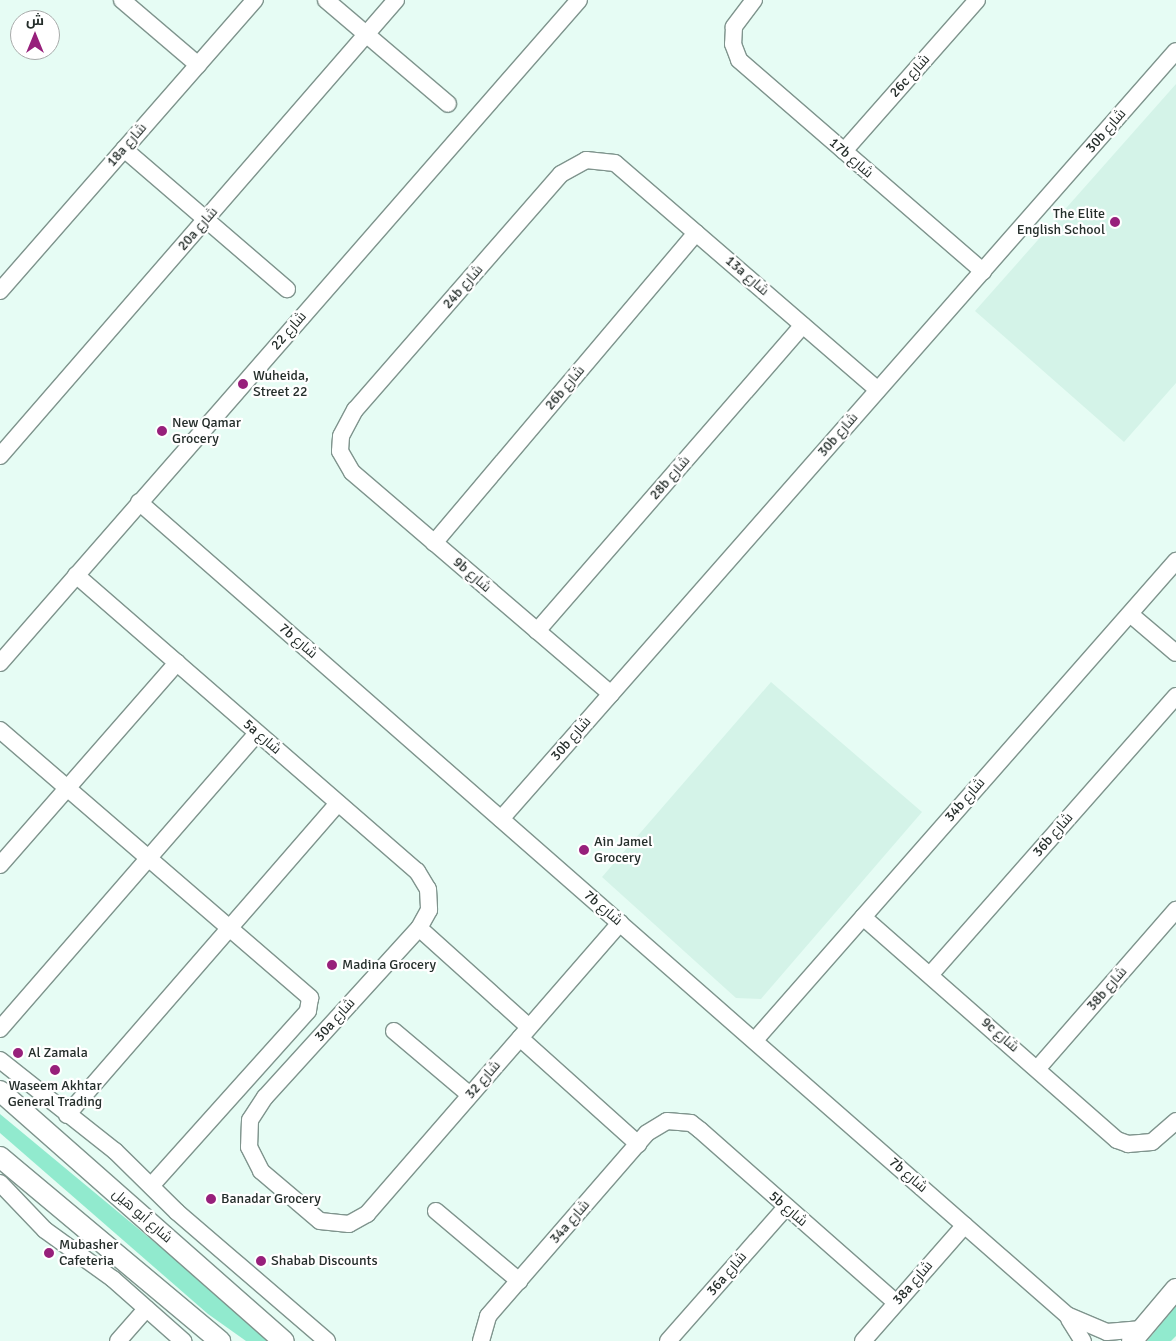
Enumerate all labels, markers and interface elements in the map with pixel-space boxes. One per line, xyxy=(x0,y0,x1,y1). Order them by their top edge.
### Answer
north arrow xyxy=(10,10,60,60)
text: ش xyxy=(26,12,44,29)
street label: 26c شارع xyxy=(886,51,934,101)
street label: 30b شارع xyxy=(1082,106,1130,156)
street label: 18a شارع xyxy=(103,120,151,170)
street label: 17b شارع xyxy=(826,134,876,182)
street label: 20a شارع xyxy=(174,204,222,254)
place label: The Elite English School xyxy=(1017,206,1105,238)
marker: The Elite English School xyxy=(1109,216,1121,228)
street label: 13a شارع xyxy=(722,252,772,300)
street label: 24b شارع xyxy=(439,262,487,312)
street label: شارع 22 xyxy=(268,308,310,354)
street label: 26b شارع xyxy=(542,362,588,414)
place label: Wuheida, Street 22 xyxy=(253,368,309,401)
marker: Wuheida, Street 22 xyxy=(237,378,249,390)
street label: 30b شارع xyxy=(814,410,862,460)
place label: New Qamar Grocery xyxy=(172,415,241,448)
marker: New Qamar Grocery xyxy=(156,425,168,437)
street label: 28b شارع xyxy=(646,453,694,503)
street label: 9b شارع xyxy=(449,554,495,596)
street label: 7b شارع xyxy=(275,620,321,662)
street label: 30b شارع xyxy=(547,714,595,764)
street label: 5a شارع xyxy=(240,716,284,758)
street label: 34b شارع xyxy=(941,775,989,825)
street label: 36b شارع xyxy=(1029,810,1077,860)
place label: Ain Jamel Grocery xyxy=(594,834,652,866)
marker: Ain Jamel Grocery xyxy=(578,844,590,856)
street label: 7b شارع xyxy=(580,887,626,929)
place label: Madina Grocery xyxy=(342,957,436,973)
marker: Madina Grocery xyxy=(326,959,338,971)
street label: 38b شارع xyxy=(1083,964,1131,1014)
street label: 30a شارع xyxy=(311,995,359,1045)
street label: 9c شارع xyxy=(978,1014,1022,1056)
place label: Al Zamala xyxy=(28,1045,88,1061)
marker: Al Zamala xyxy=(12,1047,24,1059)
street label: شارع 32 xyxy=(462,1057,504,1103)
marker: Waseem Akhtar General Trading xyxy=(49,1064,61,1076)
place label: Waseem Akhtar General Trading xyxy=(8,1078,102,1110)
street label: 7b شارع xyxy=(885,1154,931,1196)
street label: شارع أبو هيل xyxy=(109,1185,175,1247)
street label: 5b شارع xyxy=(765,1188,811,1230)
place label: Banadar Grocery xyxy=(221,1191,321,1207)
marker: Banadar Grocery xyxy=(205,1193,217,1205)
street label: 34a شارع xyxy=(546,1197,594,1247)
place label: Mubasher Cafeteria xyxy=(59,1237,118,1270)
marker: Mubasher Cafeteria xyxy=(43,1247,55,1259)
street label: 36a شارع xyxy=(703,1249,751,1299)
place label: Shabab Discounts xyxy=(271,1253,378,1269)
marker: Shabab Discounts xyxy=(255,1255,267,1267)
street label: 38a شارع xyxy=(889,1258,937,1308)

